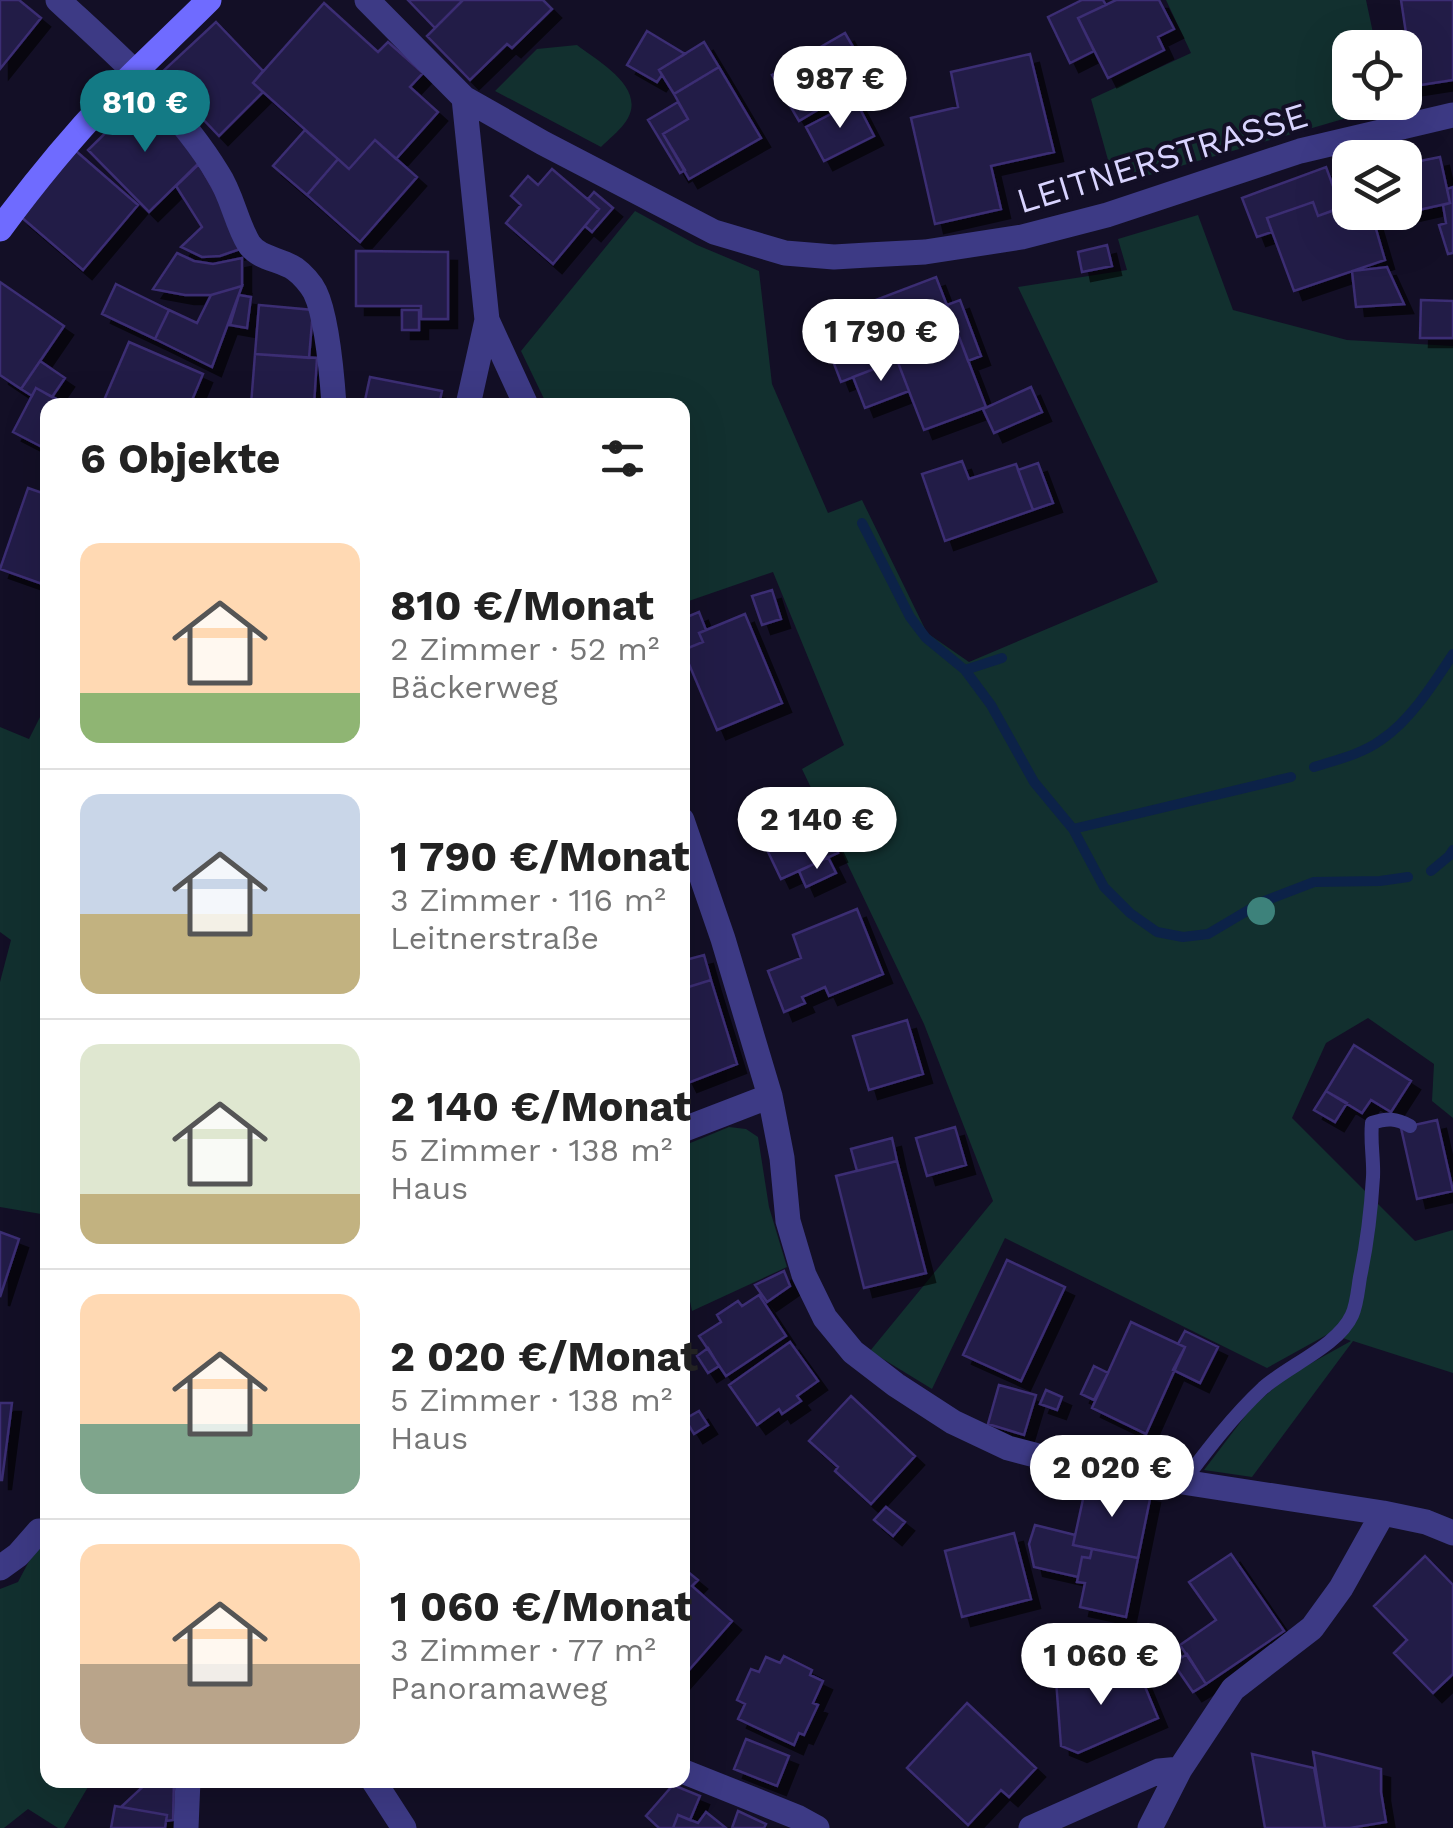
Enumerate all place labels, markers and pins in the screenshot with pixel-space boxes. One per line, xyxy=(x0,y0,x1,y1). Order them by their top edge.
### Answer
pin: 987 € xyxy=(770,46,910,131)
pin: 810 € xyxy=(75,70,215,155)
pin: 1 790 € xyxy=(789,299,973,384)
pin: 2 140 € xyxy=(725,787,909,872)
pin: 2 020 € xyxy=(1020,1435,1204,1520)
pin: 1 060 € xyxy=(1009,1623,1193,1708)

